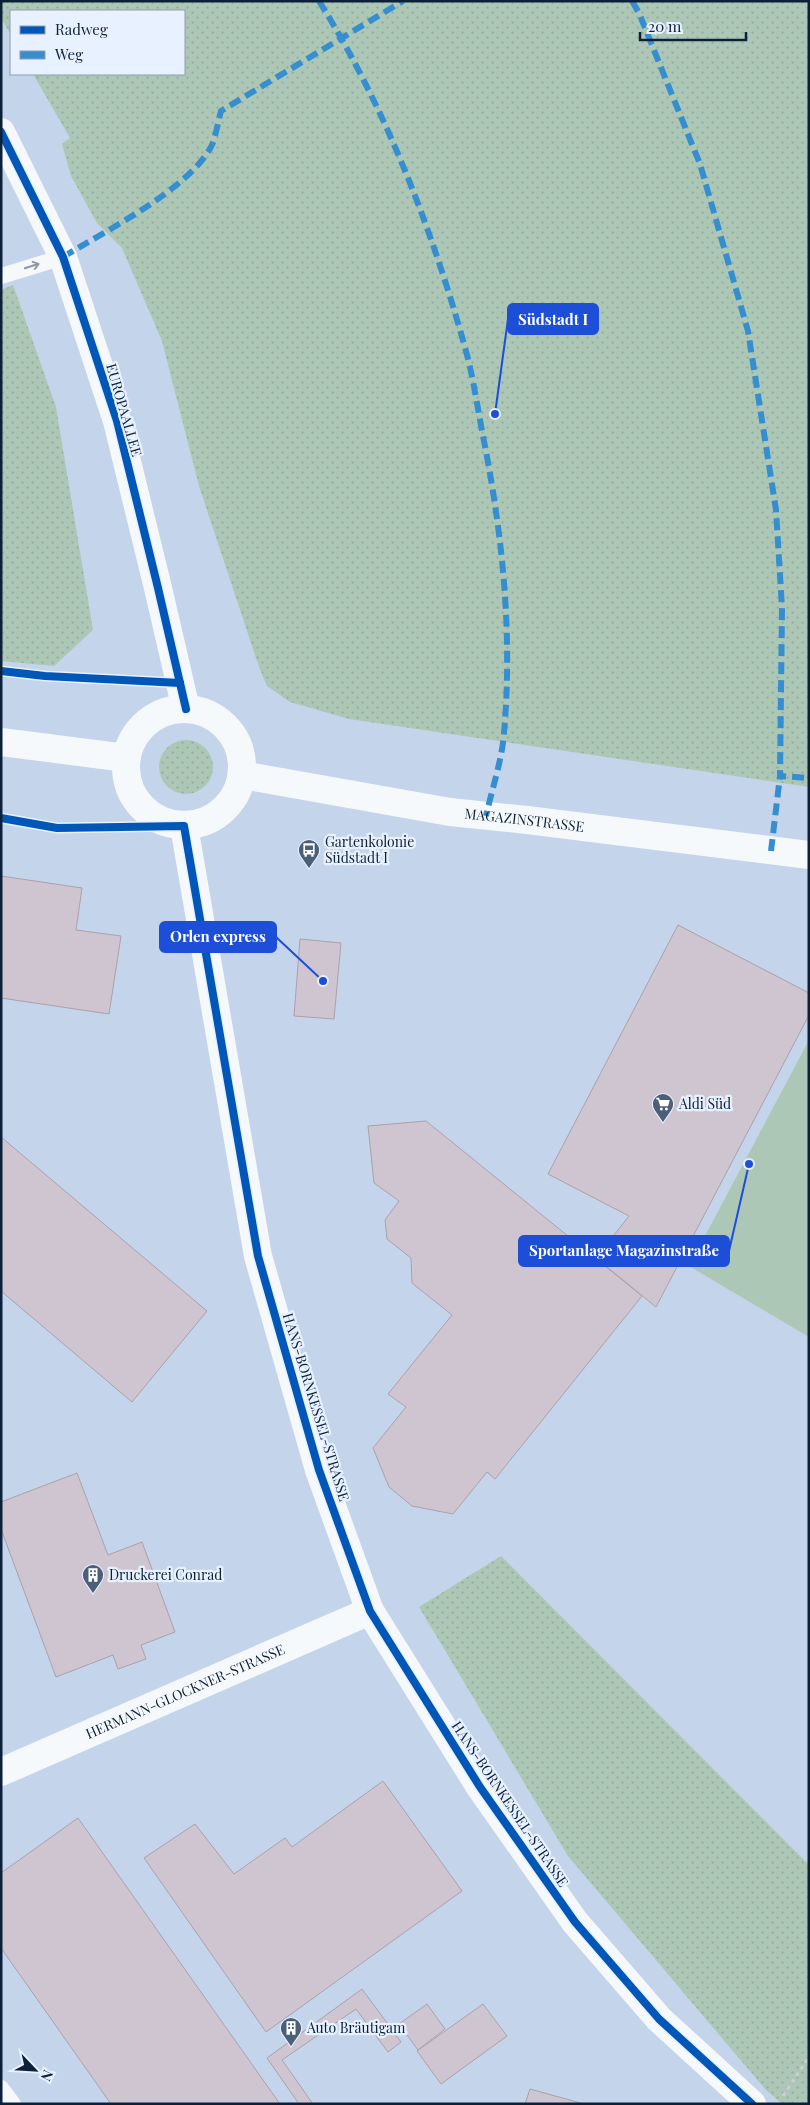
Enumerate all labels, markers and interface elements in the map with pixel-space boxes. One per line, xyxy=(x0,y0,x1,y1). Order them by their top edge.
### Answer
legend xyxy=(10,10,185,75)
scale bar xyxy=(640,10,746,42)
text: 20 m xyxy=(648,16,682,36)
text: Radweg xyxy=(55,19,108,39)
text: Weg xyxy=(54,44,83,64)
one-way arrow xyxy=(24,261,40,271)
callout: Südstadt I xyxy=(508,304,598,334)
text: Südstadt I xyxy=(518,309,588,329)
street label: EUROPAALLEE xyxy=(102,361,147,459)
street label: MAGAZINSTRASSE xyxy=(464,804,585,836)
place label: Gartenkolonie Südstadt I xyxy=(325,832,414,867)
bus stop icon: Gartenkolonie Südstadt I xyxy=(297,838,321,869)
callout: Orlen express xyxy=(160,922,276,952)
text: Orlen express xyxy=(170,926,266,946)
supermarket icon: Aldi Süd xyxy=(651,1092,675,1123)
place label: Aldi Süd xyxy=(678,1094,731,1113)
callout: Sportanlage Magazinstraße xyxy=(519,1236,729,1266)
text: Sportanlage Magazinstraße xyxy=(529,1240,719,1260)
street label: HANS-BORNKESSEL-STRASSE xyxy=(279,1310,354,1503)
building icon: Druckerei Conrad xyxy=(81,1563,105,1594)
place label: Druckerei Conrad xyxy=(109,1565,222,1584)
street label: HERMANN-GLOCKNER-STRASSE xyxy=(83,1639,287,1743)
street label: HANS-BORNKESSEL-STRASSE xyxy=(448,1717,573,1890)
building icon: Auto Bräutigam xyxy=(279,2016,303,2047)
place label: Auto Bräutigam xyxy=(306,2018,406,2037)
north arrow xyxy=(10,2045,60,2095)
text: N xyxy=(36,2067,58,2084)

